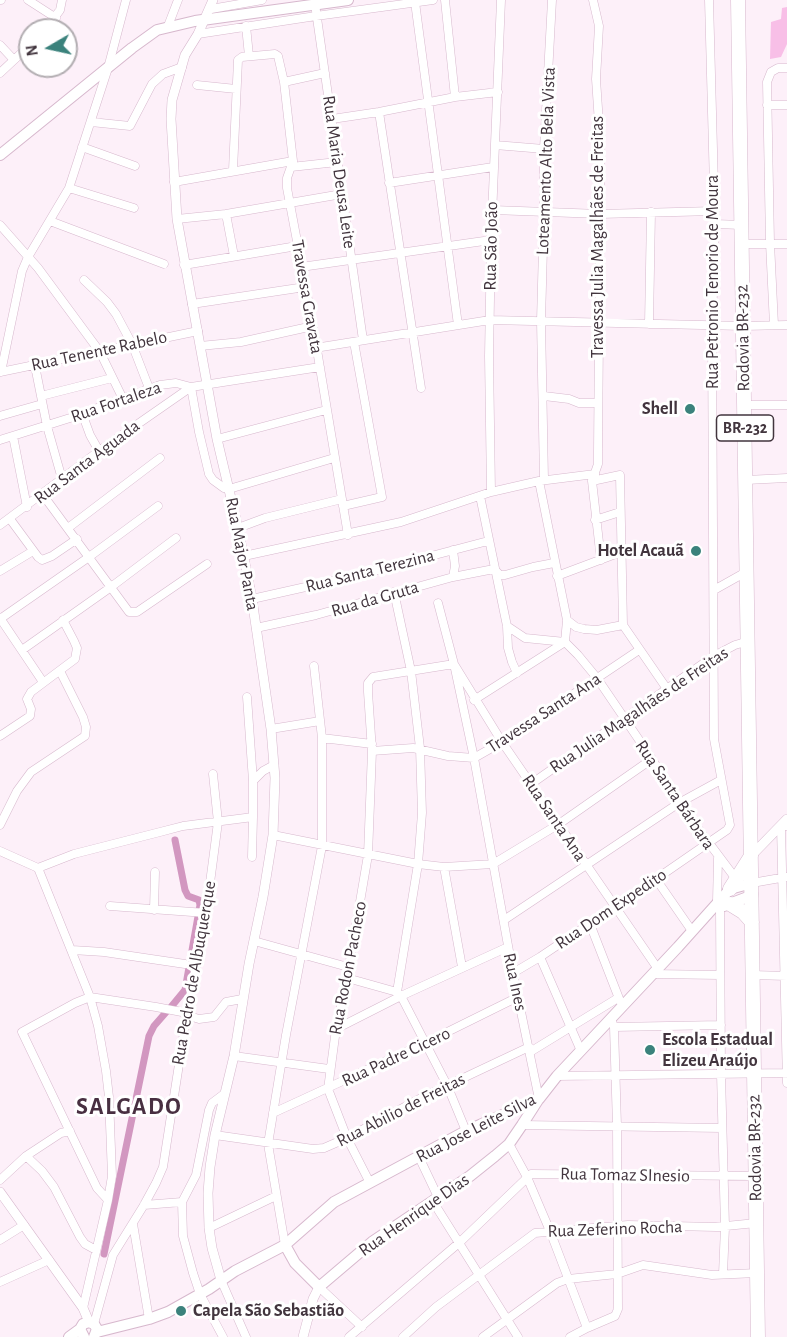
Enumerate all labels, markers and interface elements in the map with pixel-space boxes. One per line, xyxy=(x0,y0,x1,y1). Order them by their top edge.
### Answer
north arrow xyxy=(18,18,78,78)
text: N xyxy=(23,44,41,57)
street label: Loteamento Alto Bela Vista xyxy=(532,67,560,255)
street label: Rua Maria Deusa Leite xyxy=(318,94,360,250)
street label: Travessa Julia Magalhães de Freitas xyxy=(587,116,609,358)
street label: Rua Petronio Tenorio de Moura xyxy=(702,175,724,389)
street label: Rua São João xyxy=(479,201,503,291)
street label: Travessa Gravata xyxy=(286,238,328,356)
street label: Rodovia BR-232 xyxy=(731,284,755,392)
street label: Rua Tenente Rabelo xyxy=(29,326,169,376)
street label: Rua Fortaleza xyxy=(68,376,164,428)
place label: Shell xyxy=(642,398,678,420)
marker: Shell xyxy=(683,402,697,416)
street label: Rua Santa Aguada xyxy=(30,415,144,509)
road number: BR-232 xyxy=(716,415,774,441)
street label: Rua Major Panta xyxy=(220,495,264,613)
place label: Hotel Acauã xyxy=(597,540,684,562)
marker: Hotel Acauã xyxy=(689,544,703,558)
street label: Rua Santa Terezina xyxy=(303,545,437,597)
street label: Rua da Gruta xyxy=(329,576,421,622)
street label: Rua Julia Magalhães de Freitas xyxy=(546,642,732,778)
street label: Travessa Santa Ana xyxy=(483,668,605,758)
street label: Rua Santa Bárbara xyxy=(630,736,720,854)
street label: Rua Santa Ana xyxy=(517,770,591,866)
street label: Rua Dom Expedito xyxy=(551,864,671,954)
street label: Rua Pedro de Albuquerque xyxy=(167,879,221,1067)
street label: Rua Rodon Pacheco xyxy=(324,899,372,1037)
street label: Rua Ines xyxy=(498,951,532,1013)
street label: Rua Padre Cicero xyxy=(338,1022,454,1092)
place label: Escola Estadual Elizeu Araújo xyxy=(662,1029,773,1072)
marker: Escola Estadual Elizeu Araújo xyxy=(643,1043,657,1057)
street label: Rua Abilio de Freitas xyxy=(333,1068,469,1152)
street label: Rua Jose Leite Silva xyxy=(412,1088,540,1168)
district label: SALGADO xyxy=(76,1093,182,1121)
street label: Rodovia BR-232 xyxy=(743,1094,767,1202)
street label: Rua Tomaz SInesio xyxy=(560,1163,690,1187)
street label: Rua Henrique Dias xyxy=(354,1169,474,1261)
street label: Rua Zeferino Rocha xyxy=(547,1216,683,1242)
place label: Capela São Sebastião xyxy=(193,1300,344,1322)
marker: Capela São Sebastião xyxy=(174,1304,188,1318)

